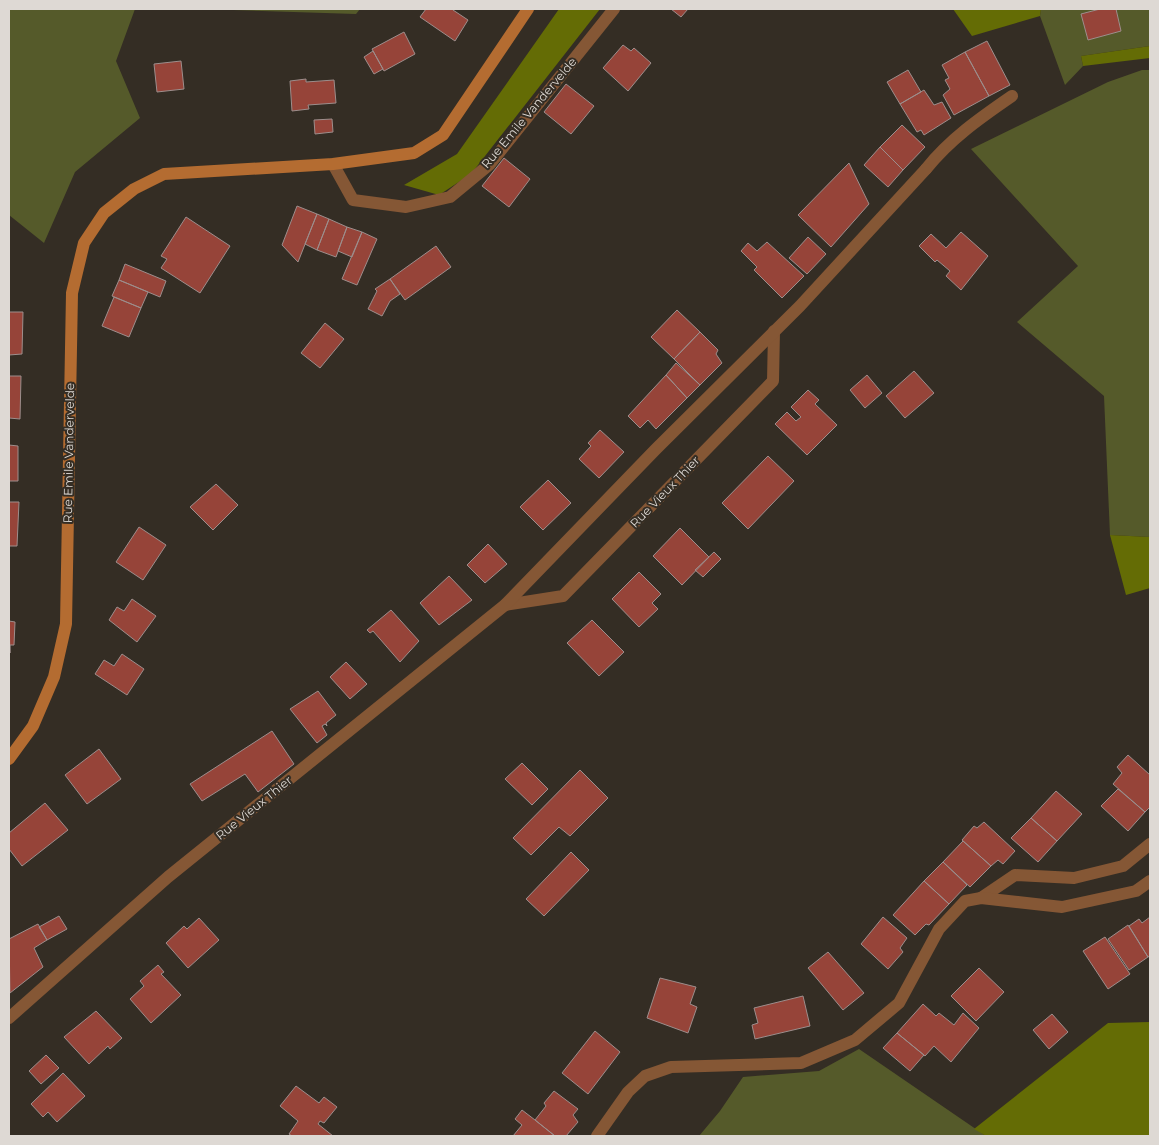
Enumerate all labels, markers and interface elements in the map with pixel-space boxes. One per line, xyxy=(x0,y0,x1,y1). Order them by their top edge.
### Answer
street label: Rue Emile Vandervelde xyxy=(478,54,579,171)
street label: Rue Emile Vandervelde xyxy=(60,383,77,523)
street label: Rue Vieux Thier xyxy=(627,453,703,531)
street label: Rue Vieux Thier xyxy=(213,772,295,843)

